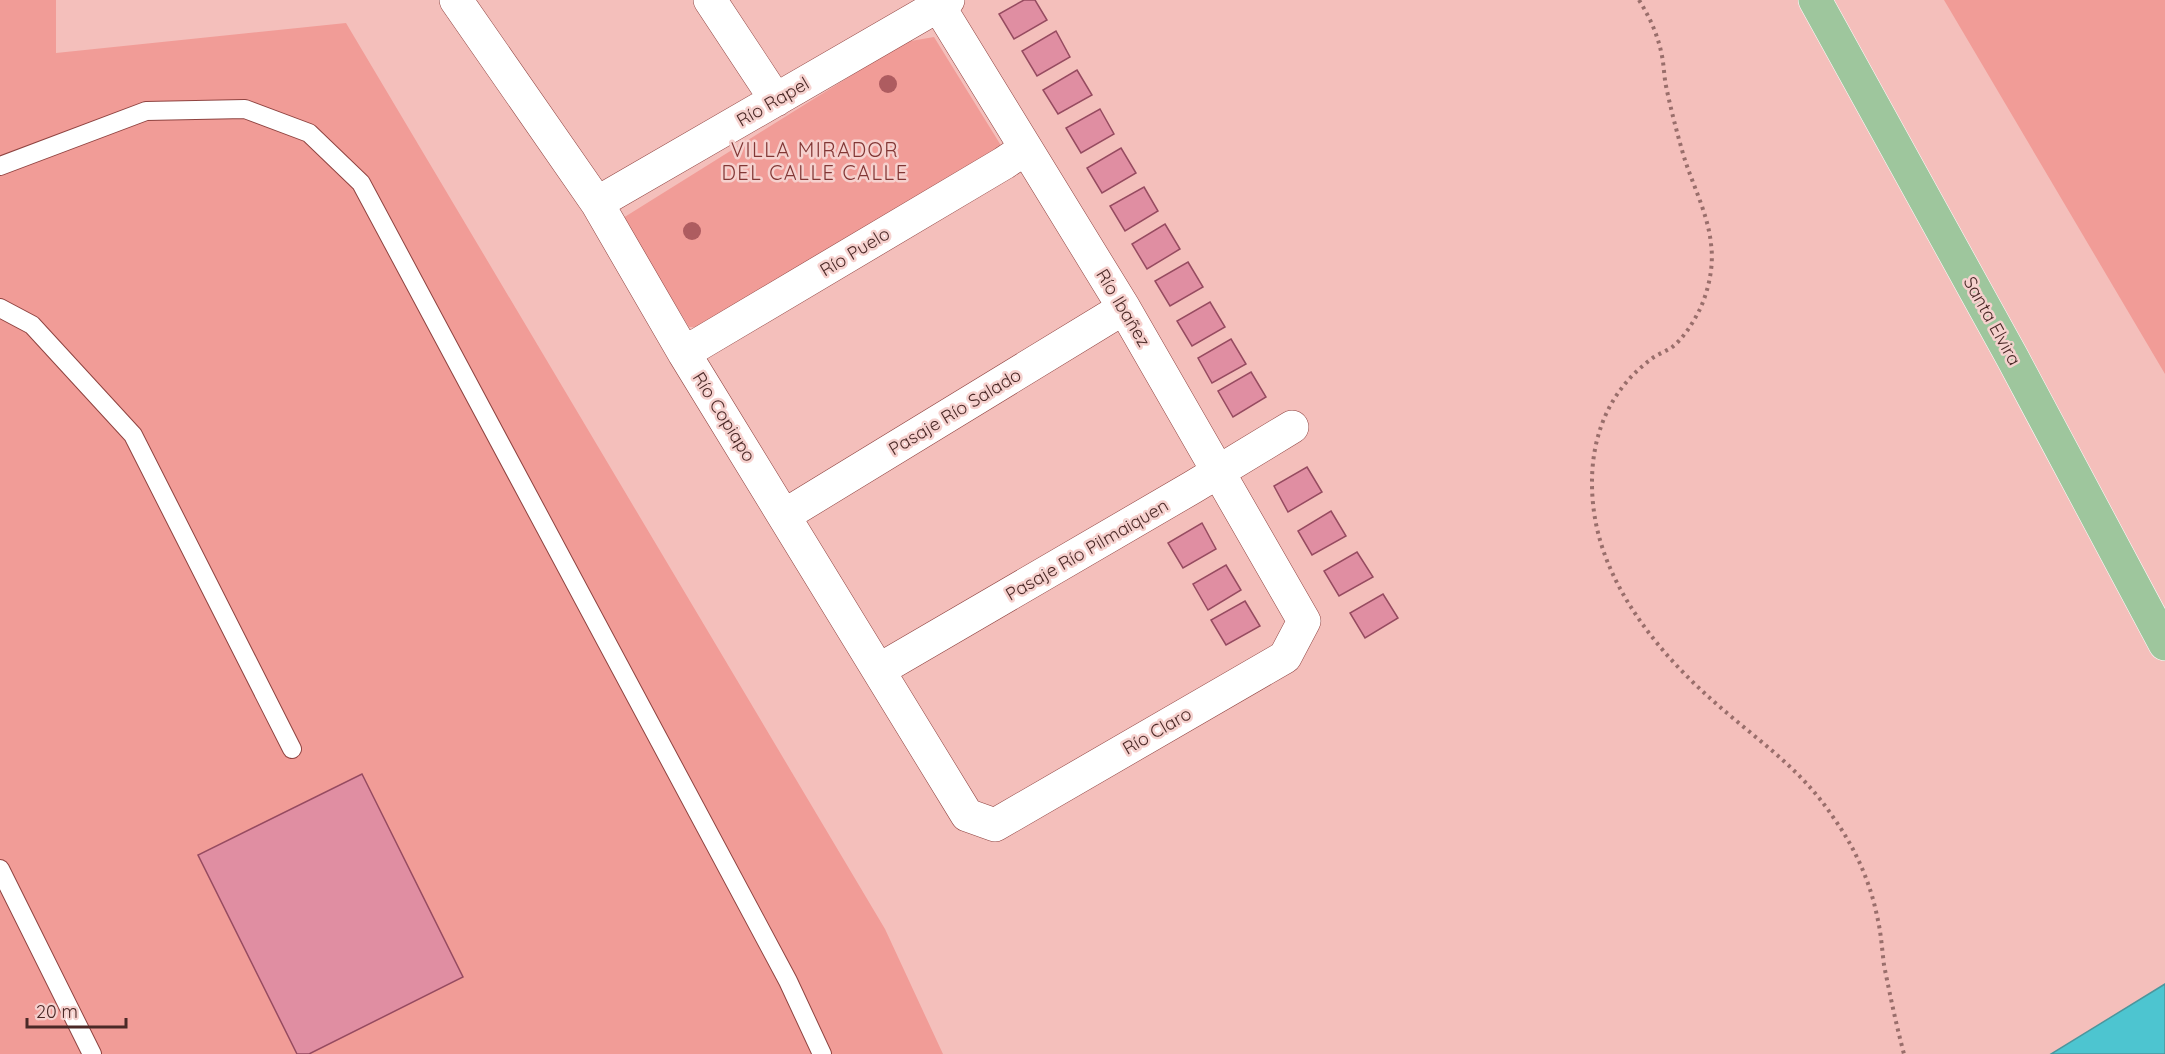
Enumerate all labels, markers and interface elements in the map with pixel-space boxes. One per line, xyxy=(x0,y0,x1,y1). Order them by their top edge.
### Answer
street label: Río Rapel xyxy=(732,72,813,132)
district label: VILLA MIRADOR DEL CALLE CALLE xyxy=(721,137,909,185)
street label: Río Puelo xyxy=(816,222,894,281)
street label: Río Ibañez xyxy=(1091,264,1156,351)
street label: Santa Elvira xyxy=(1959,272,2026,369)
street label: Pasaje Río Salado xyxy=(884,363,1025,460)
street label: Río Copiapo xyxy=(688,367,761,466)
street label: Pasaje Río Pilmaiquen xyxy=(1001,494,1172,606)
street label: Río Claro xyxy=(1118,702,1195,760)
scale bar xyxy=(27,991,126,1029)
text: 20 m xyxy=(36,1000,78,1023)

